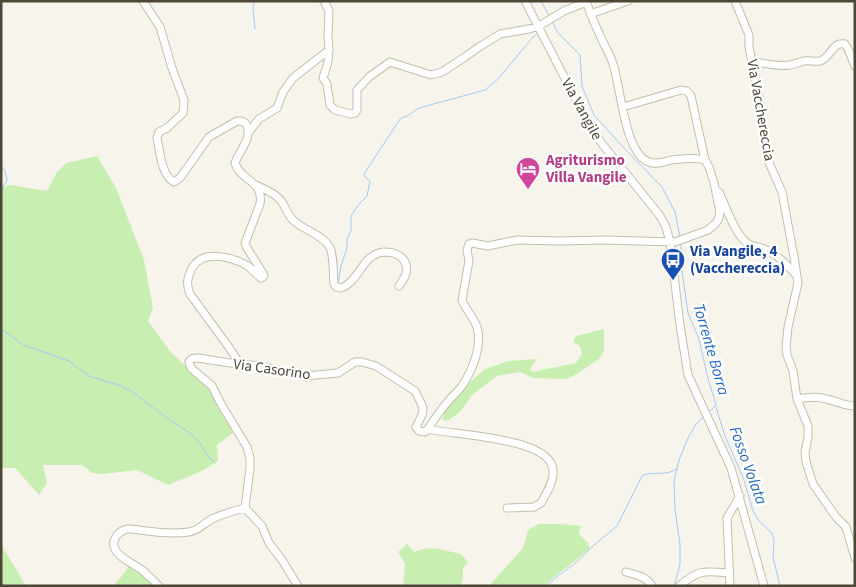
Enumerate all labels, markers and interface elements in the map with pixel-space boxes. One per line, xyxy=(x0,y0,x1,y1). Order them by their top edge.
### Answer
street label: Via Vacchereccia xyxy=(741,58,780,163)
street label: Via Vangile xyxy=(556,75,607,144)
place label: Agriturismo Villa Vangile xyxy=(545,150,627,188)
hotel icon: Agriturismo Villa Vangile xyxy=(515,156,541,190)
place label: Via Vangile, 4 (Vacchereccia) xyxy=(689,241,785,279)
bus stop icon: Via Vangile, 4 (Vacchereccia) xyxy=(660,247,686,281)
water label: Torrente Borra xyxy=(687,301,735,398)
street label: Via Casorino xyxy=(232,354,312,385)
water label: Fosso Volata xyxy=(724,423,773,508)

